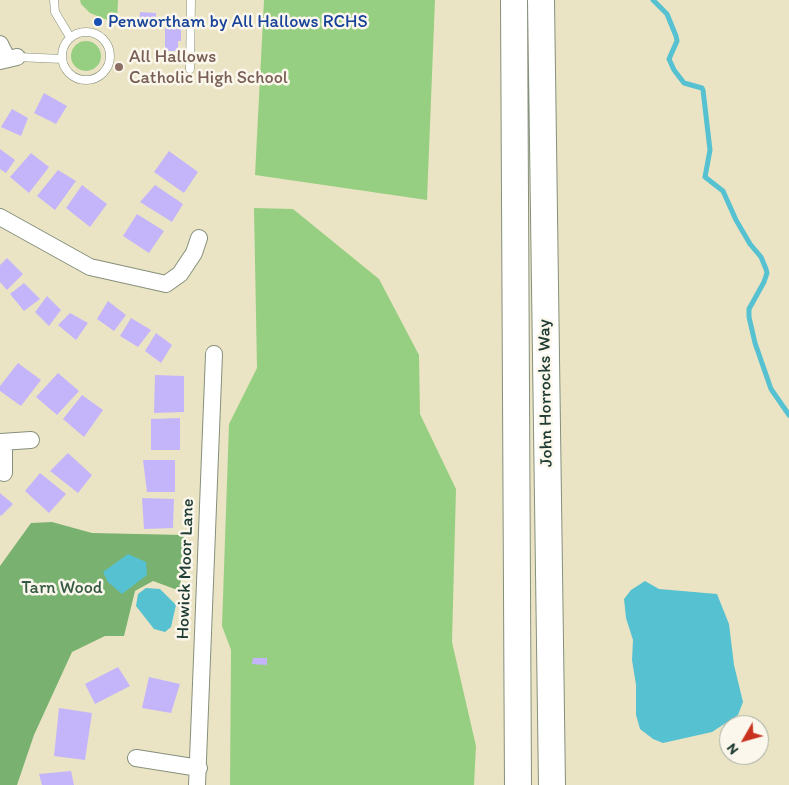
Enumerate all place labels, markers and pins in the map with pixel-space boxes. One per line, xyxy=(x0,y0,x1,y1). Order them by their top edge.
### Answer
place label: Penwortham by All Hallows RCHS xyxy=(108,11,368,33)
marker: Penwortham by All Hallows RCHS xyxy=(92,16,104,28)
place label: All Hallows Catholic High School xyxy=(129,46,288,88)
marker: All Hallows Catholic High School xyxy=(113,61,125,73)

